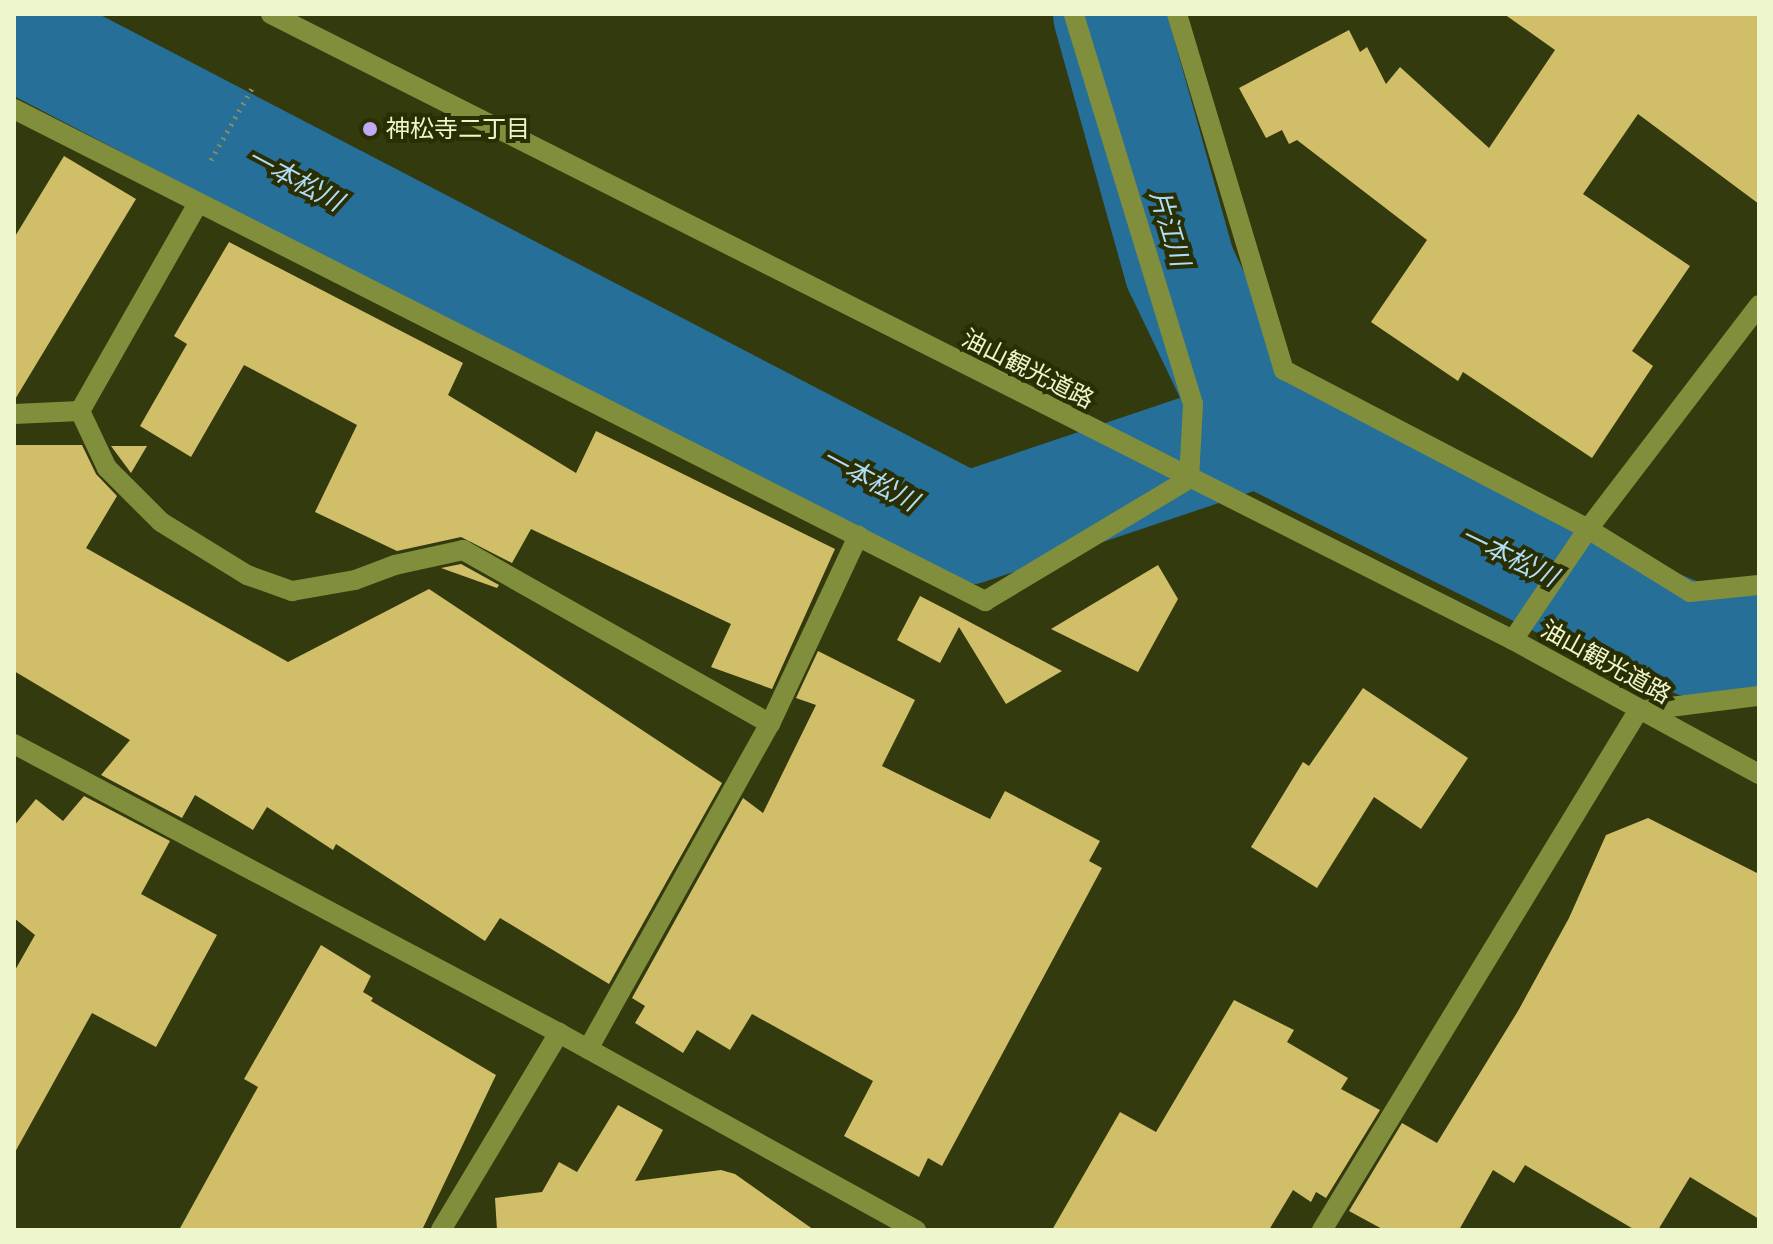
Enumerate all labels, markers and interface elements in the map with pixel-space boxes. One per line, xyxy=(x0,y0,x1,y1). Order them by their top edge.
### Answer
place label: 神松寺二丁目 xyxy=(386,115,530,143)
marker: 神松寺二丁目 xyxy=(361,120,379,138)
water label: 一本松川 xyxy=(242,141,348,217)
water label: 片江川 xyxy=(1144,186,1196,270)
street label: 油山観光道路 xyxy=(957,323,1099,415)
water label: 一本松川 xyxy=(817,441,923,517)
water label: 一本松川 xyxy=(1455,519,1563,593)
street label: 油山観光道路 xyxy=(1536,614,1676,710)

